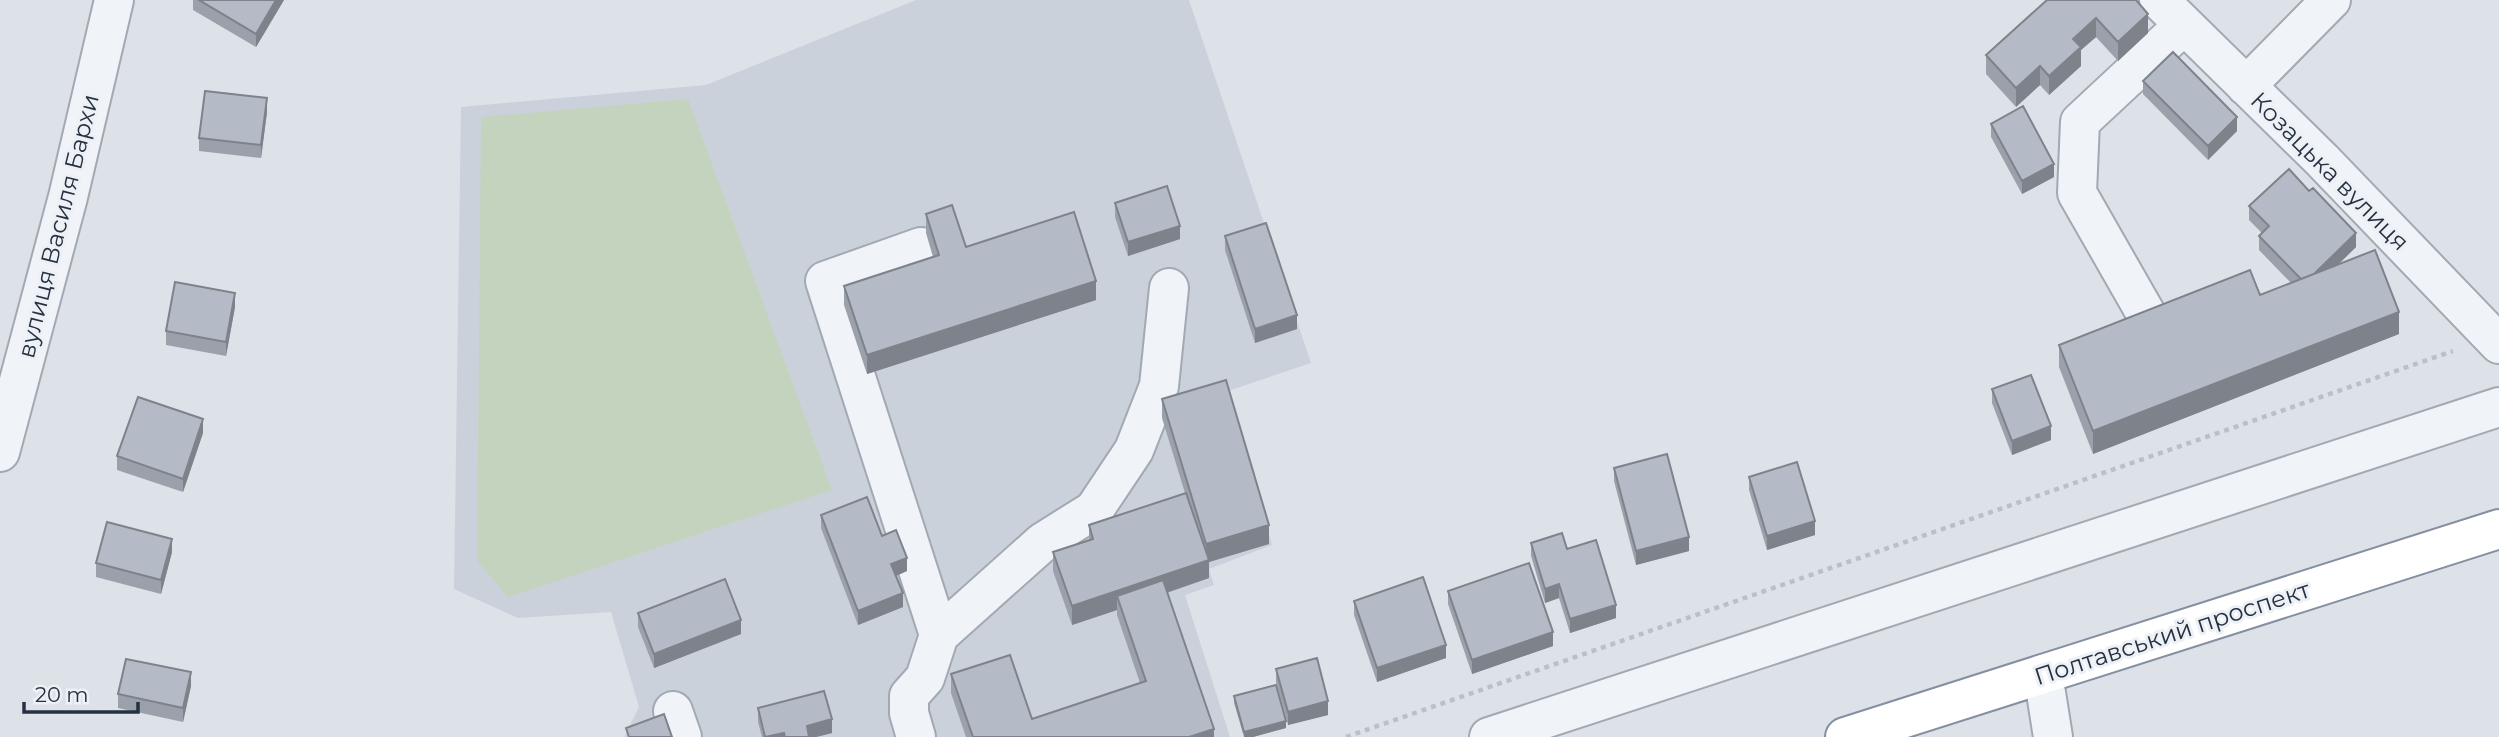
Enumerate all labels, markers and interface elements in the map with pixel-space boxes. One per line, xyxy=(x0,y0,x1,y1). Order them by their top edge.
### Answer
street label: Козацька вулиця xyxy=(2245,86,2415,256)
street label: вулиця Василя Бархи xyxy=(11,91,105,361)
street label: Полтавський проспект xyxy=(2031,575,2314,691)
scale bar xyxy=(24,670,138,714)
text: 20 m xyxy=(35,682,89,707)

